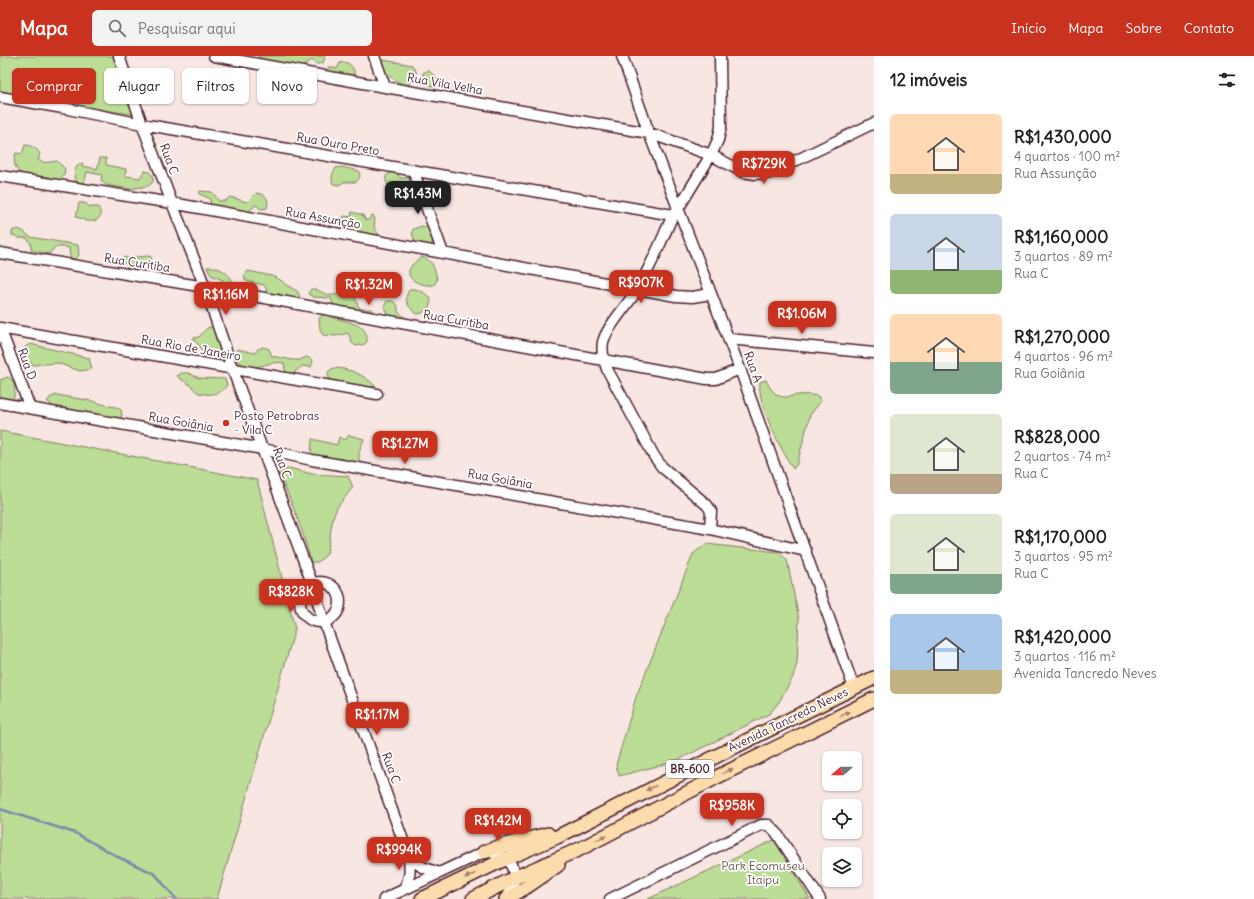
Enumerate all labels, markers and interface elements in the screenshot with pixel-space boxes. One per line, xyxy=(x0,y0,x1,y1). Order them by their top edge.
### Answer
search box xyxy=(92,10,372,46)
text: Mapa xyxy=(20,16,68,40)
icon: search xyxy=(106,17,128,39)
text: Pesquisar aqui xyxy=(138,19,236,38)
text: Início xyxy=(1011,19,1046,37)
text: Mapa xyxy=(1068,19,1104,37)
text: Sobre xyxy=(1126,19,1162,37)
text: Contato xyxy=(1184,19,1234,37)
chip: Comprar xyxy=(12,68,96,104)
chip: Alugar xyxy=(104,68,174,104)
chip: Filtros xyxy=(182,68,249,104)
chip: Novo xyxy=(257,68,317,104)
street label: Rua Vila Velha xyxy=(406,69,484,98)
text: 12 imóveis xyxy=(890,69,967,91)
icon: filters xyxy=(1216,69,1238,91)
text: R$1,430,000 xyxy=(1014,126,1112,148)
street label: Rua Ouro Preto xyxy=(295,129,381,158)
icon: home xyxy=(922,130,970,178)
street label: Rua C xyxy=(157,141,182,177)
text: 4 quartos · 100 m² xyxy=(1014,148,1120,165)
pin: R$729K xyxy=(731,151,797,185)
text: R$729K xyxy=(742,155,786,172)
text: Rua Assunção xyxy=(1014,165,1097,182)
pin: R$1.43M xyxy=(381,181,455,215)
text: R$1.43M xyxy=(394,185,442,202)
street label: Rua Assunção xyxy=(284,203,362,232)
text: R$1,160,000 xyxy=(1014,226,1108,248)
icon: home xyxy=(922,230,970,278)
text: 3 quartos · 89 m² xyxy=(1014,248,1113,265)
street label: Rua Curitiba xyxy=(103,250,171,275)
text: Rua C xyxy=(1014,265,1049,282)
pin: R$907K xyxy=(608,270,674,304)
pin: R$1.32M xyxy=(332,272,406,306)
text: R$907K xyxy=(618,274,664,291)
text: R$1.32M xyxy=(345,276,393,293)
pin: R$1.16M xyxy=(189,282,263,316)
text: R$1.16M xyxy=(203,286,249,303)
pin: R$1.06M xyxy=(765,301,839,335)
text: R$1.06M xyxy=(777,305,827,322)
street label: Rua Curitiba xyxy=(422,306,490,333)
text: R$1,270,000 xyxy=(1014,326,1110,348)
icon: home xyxy=(922,330,970,378)
street label: Rua Rio de Janeiro xyxy=(140,331,242,364)
street label: Rua D xyxy=(15,346,40,382)
text: 4 quartos · 96 m² xyxy=(1014,348,1113,365)
street label: Rua A xyxy=(741,349,766,385)
text: Rua Goiânia xyxy=(1014,365,1085,382)
street label: Rua Goiânia xyxy=(147,408,215,435)
place label: Posto Petrobras - Vila C xyxy=(234,408,319,437)
marker: Posto Petrobras - Vila C xyxy=(221,418,231,428)
text: R$828,000 xyxy=(1014,426,1100,448)
icon: home xyxy=(922,430,970,478)
pin: R$1.27M xyxy=(368,431,442,465)
text: R$1.27M xyxy=(381,435,429,452)
street label: Rua C xyxy=(270,445,295,481)
text: 2 quartos · 74 m² xyxy=(1014,448,1111,465)
street label: Rua Goiânia xyxy=(466,465,534,492)
text: Rua C xyxy=(1014,465,1049,482)
text: R$1,170,000 xyxy=(1014,526,1107,548)
icon: home xyxy=(922,530,970,578)
text: 3 quartos · 95 m² xyxy=(1014,548,1113,565)
text: Rua C xyxy=(1014,565,1049,582)
pin: R$828K xyxy=(258,579,324,613)
text: R$828K xyxy=(268,583,314,600)
text: R$1,420,000 xyxy=(1014,626,1111,648)
icon: home xyxy=(922,630,970,678)
text: 3 quartos · 116 m² xyxy=(1014,648,1116,665)
text: Avenida Tancredo Neves xyxy=(1014,665,1157,682)
street label: Avenida Tancredo Neves xyxy=(725,684,850,755)
pin: R$1.17M xyxy=(340,702,414,736)
text: R$1.17M xyxy=(355,706,399,723)
one-way arrow xyxy=(839,711,850,717)
street label: Rua C xyxy=(379,750,404,786)
north arrow xyxy=(822,751,862,791)
map controls xyxy=(822,751,862,887)
road number: BR-600 xyxy=(666,760,714,778)
one-way arrow xyxy=(722,768,734,774)
one-way arrow xyxy=(645,785,657,792)
pin: R$958K xyxy=(699,793,765,827)
text: R$958K xyxy=(709,797,755,814)
button: locate xyxy=(822,799,862,839)
pin: R$1.42M xyxy=(461,808,535,842)
text: R$1.42M xyxy=(474,812,522,829)
one-way arrow xyxy=(595,835,606,841)
pin: R$994K xyxy=(366,837,432,871)
text: R$994K xyxy=(376,841,422,858)
button: layers xyxy=(822,847,862,887)
park label: Park Ecomuseu Itaipu xyxy=(721,858,805,887)
one-way arrow xyxy=(465,873,476,879)

